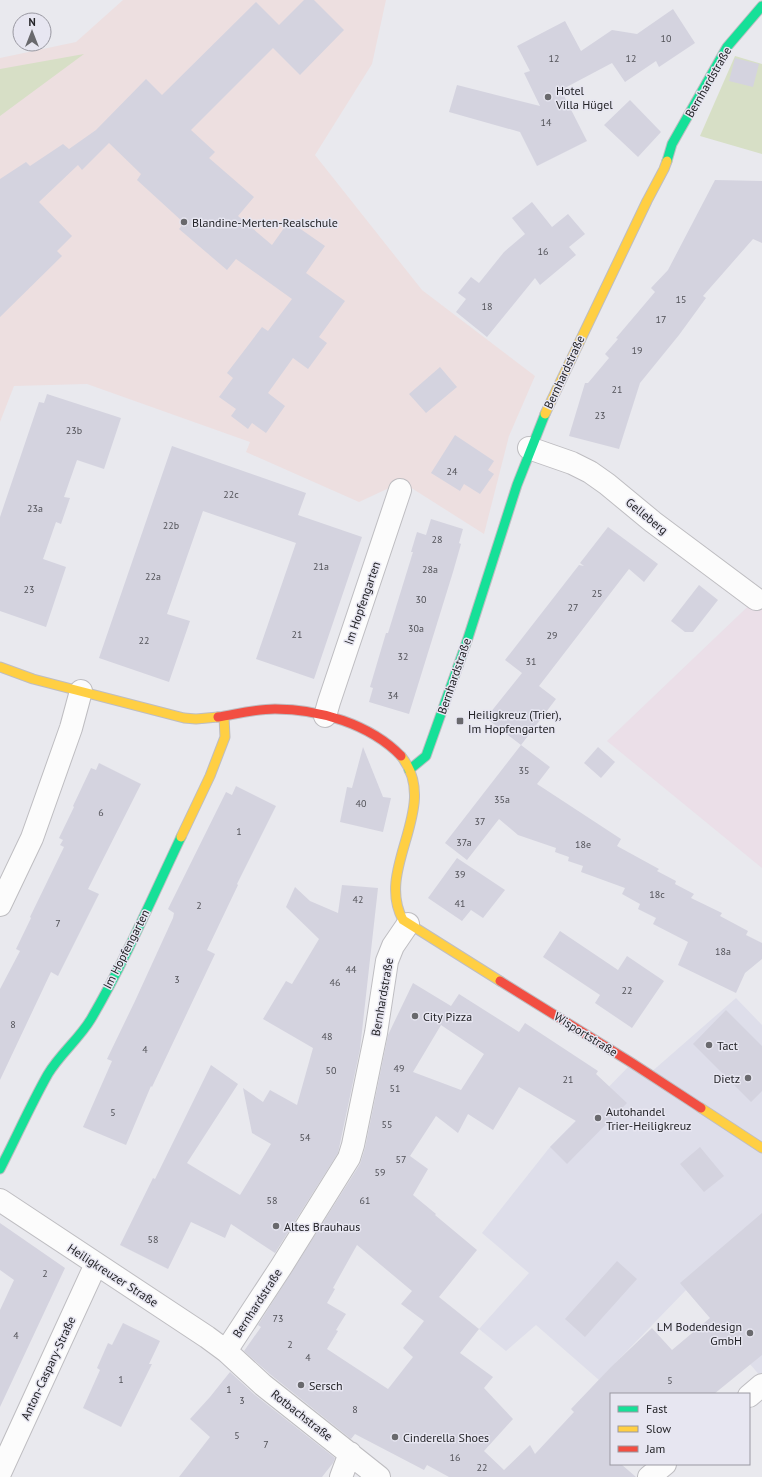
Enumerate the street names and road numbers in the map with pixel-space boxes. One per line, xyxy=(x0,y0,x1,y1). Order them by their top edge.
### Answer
street label: Bernhardstraße xyxy=(682,44,734,120)
street label: Bernhardstraße xyxy=(540,333,588,411)
street label: Gelleberg xyxy=(623,495,671,537)
street label: Im Hopfengarten xyxy=(341,559,383,647)
street label: Bernhardstraße xyxy=(434,636,474,716)
street label: Im Hopfengarten xyxy=(100,907,152,991)
street label: Bernhardstraße xyxy=(368,957,396,1037)
street label: Wisportstraße xyxy=(551,1009,621,1059)
street label: Heiligkreuzer Straße xyxy=(65,1240,161,1310)
street label: Bernhardstraße xyxy=(229,1266,285,1340)
street label: Anton-Caspary-Straße xyxy=(17,1314,79,1422)
street label: Rotbachstraße xyxy=(268,1386,336,1444)

